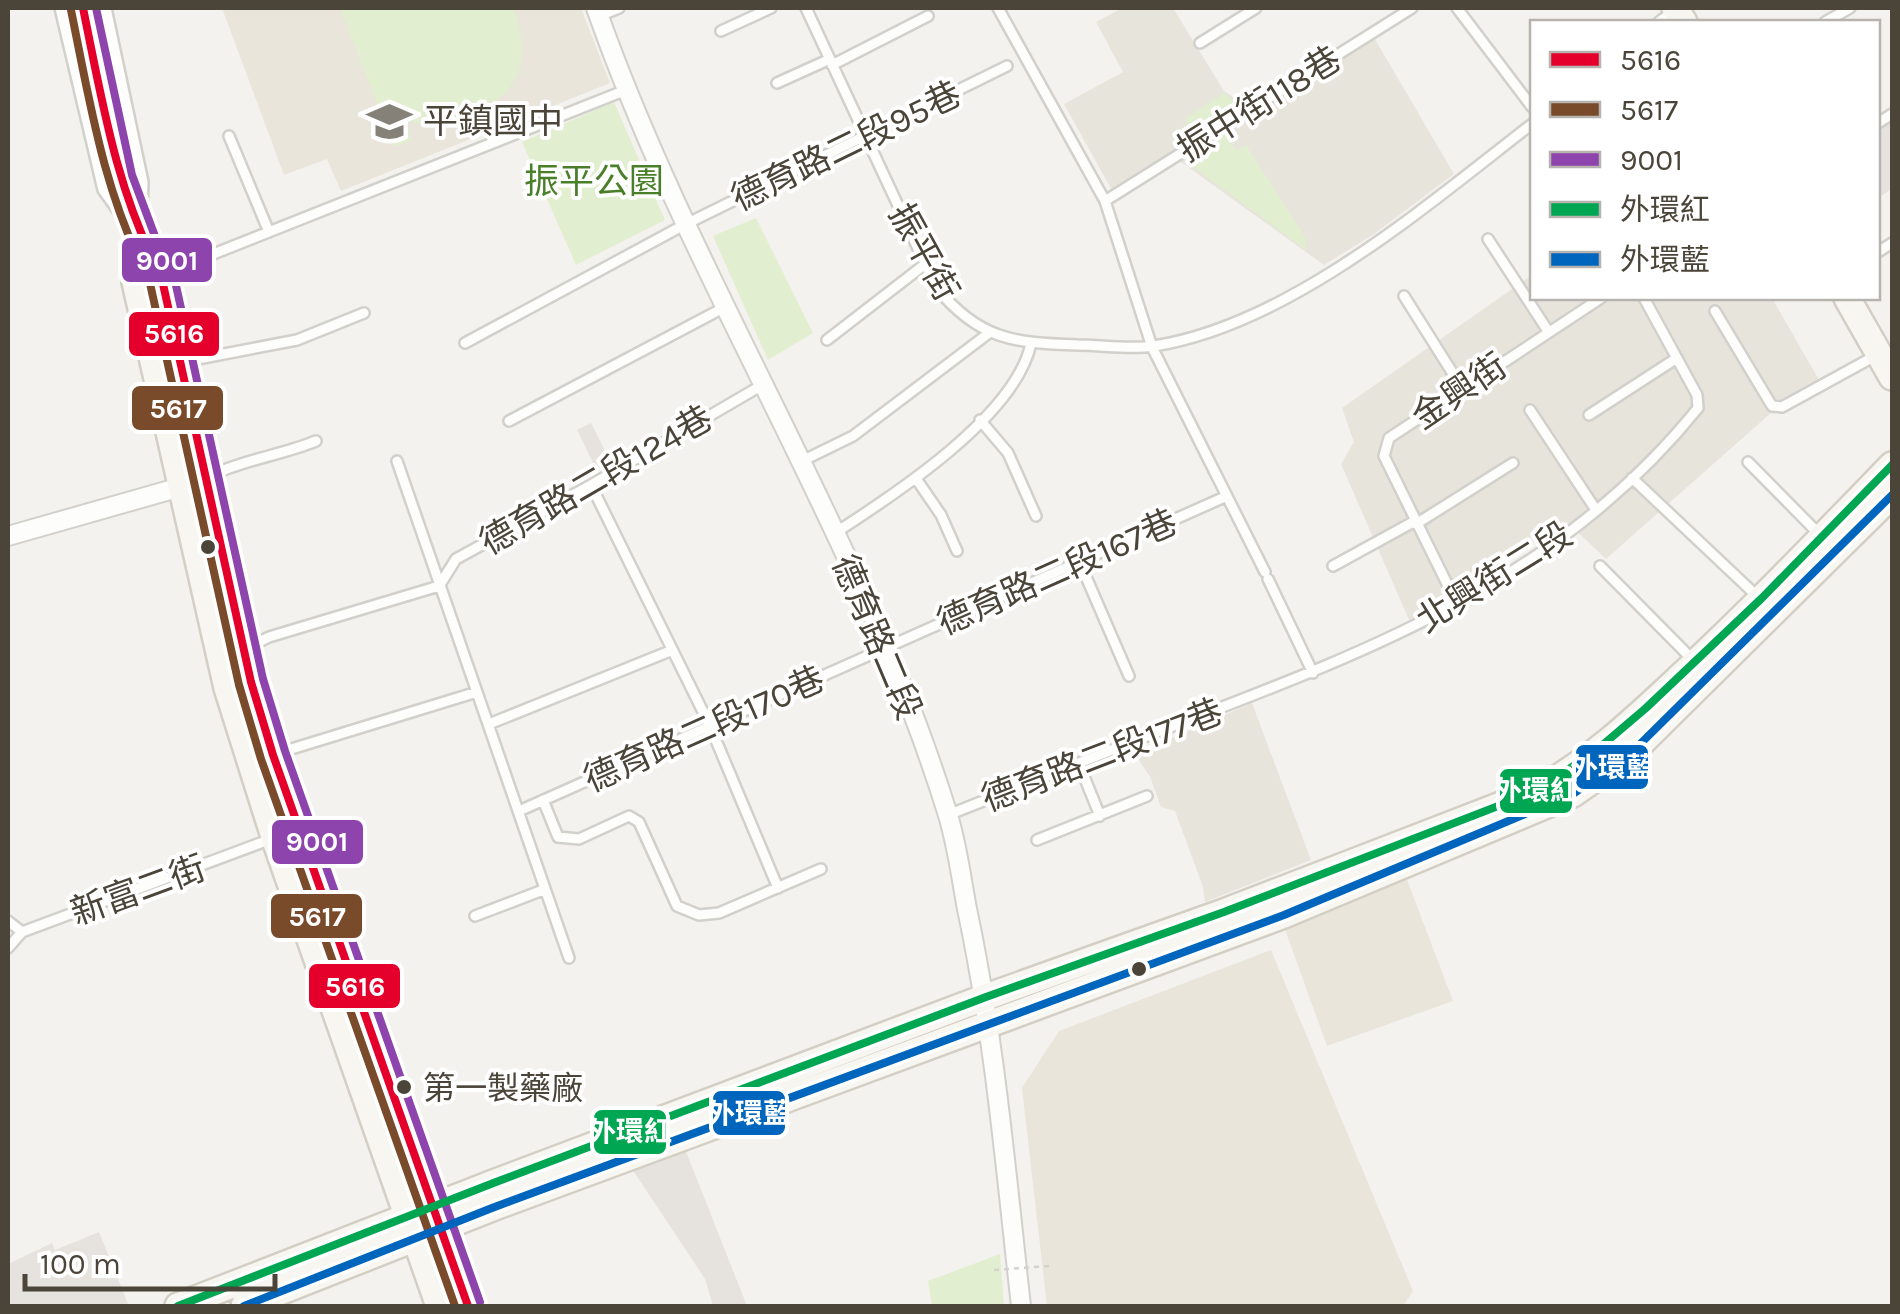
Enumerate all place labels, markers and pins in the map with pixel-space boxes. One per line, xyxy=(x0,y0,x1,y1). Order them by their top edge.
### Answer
school or university icon: 平鎮國中 xyxy=(366,97,414,145)
place label: 平鎮國中 xyxy=(423,101,563,142)
unlabelled marker xyxy=(198,537,218,557)
unlabelled marker xyxy=(1129,959,1149,979)
place label: 第一製藥廠 xyxy=(423,1070,583,1107)
marker: 第一製藥廠 xyxy=(394,1077,414,1097)

